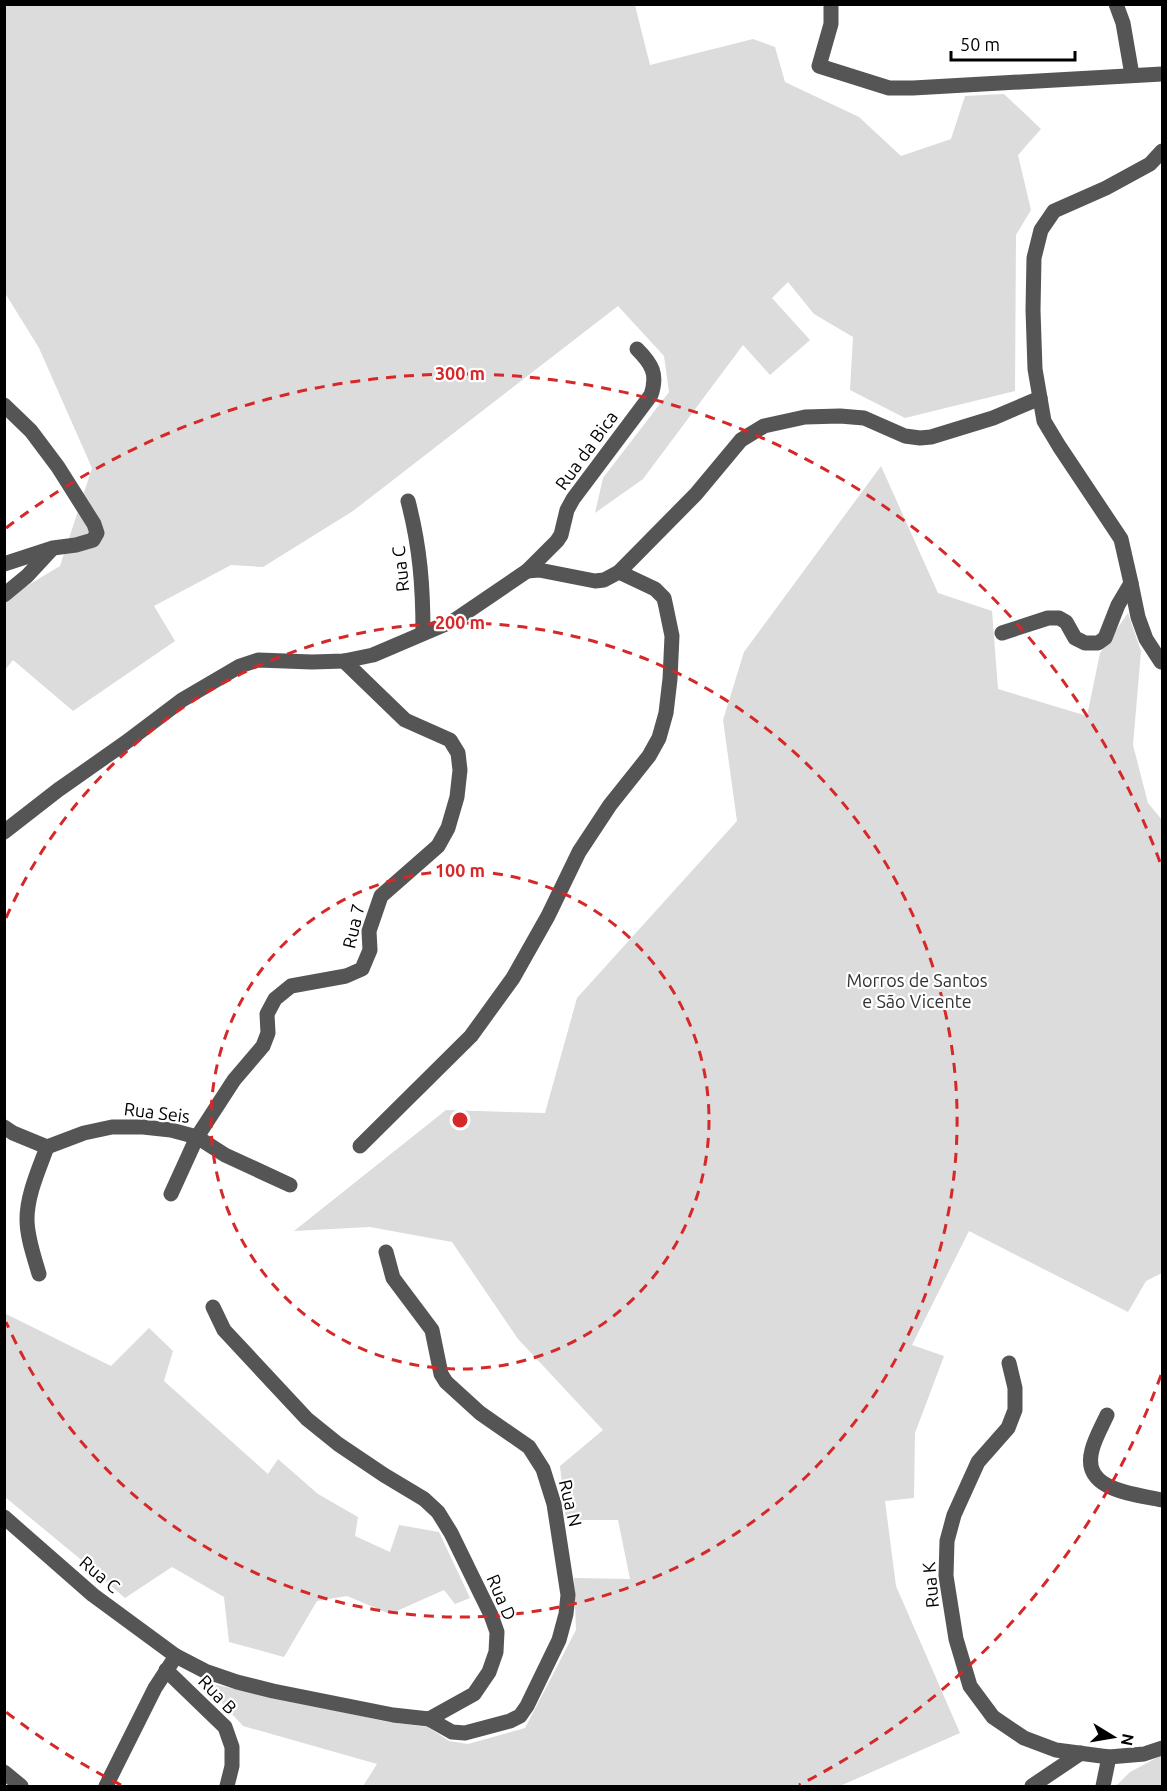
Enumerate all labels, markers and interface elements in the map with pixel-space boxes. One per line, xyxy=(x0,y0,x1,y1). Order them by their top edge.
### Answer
scale bar xyxy=(951,24,1076,62)
text: 50 m xyxy=(960,34,1000,54)
text: 300 m xyxy=(435,363,485,383)
street label: Rua da Bica xyxy=(551,407,621,493)
street label: Rua C xyxy=(388,545,412,593)
text: 200 m xyxy=(435,612,485,632)
text: 100 m xyxy=(435,860,485,880)
street label: Rua 7 xyxy=(338,902,368,950)
park label: Morros de Santos e São Vicente xyxy=(846,970,988,1011)
street label: Rua Seis xyxy=(123,1098,191,1126)
centre of rings xyxy=(450,1110,470,1130)
street label: Rua N xyxy=(556,1478,586,1528)
street label: Rua C xyxy=(76,1552,124,1596)
street label: Rua K xyxy=(918,1561,942,1609)
street label: Rua D xyxy=(483,1571,521,1623)
street label: Rua B xyxy=(195,1670,241,1718)
north arrow xyxy=(1083,1707,1143,1767)
text: N xyxy=(1118,1732,1138,1747)

